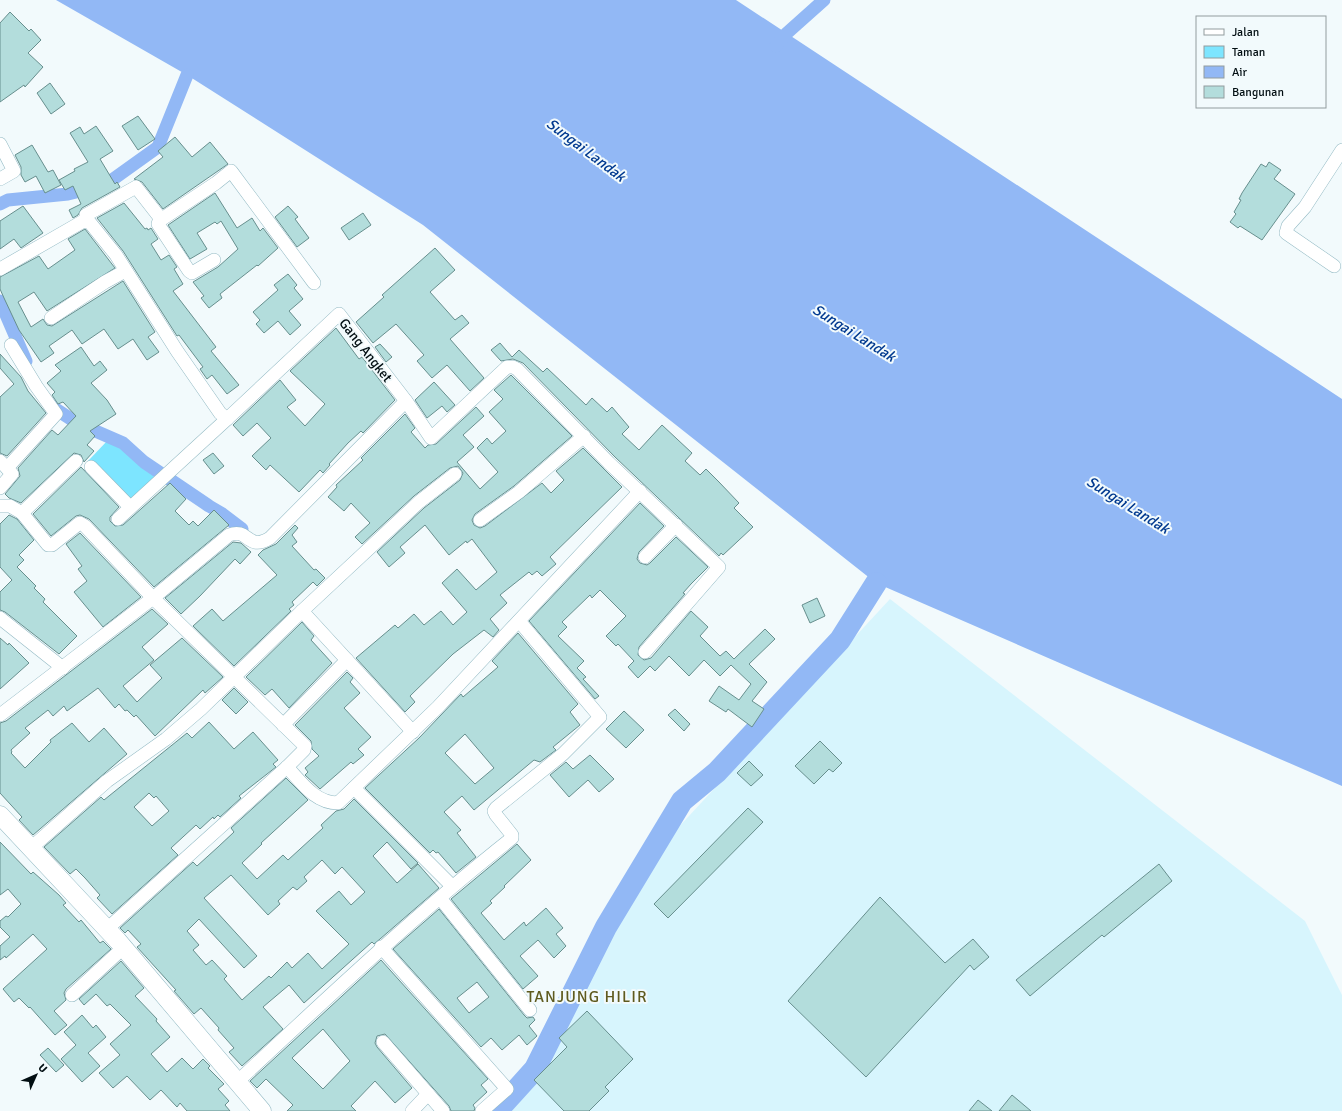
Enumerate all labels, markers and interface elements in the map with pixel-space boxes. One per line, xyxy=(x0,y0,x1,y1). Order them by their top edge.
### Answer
legend xyxy=(1196,16,1326,108)
text: Jalan xyxy=(1232,25,1259,40)
text: Taman xyxy=(1232,45,1265,60)
text: Air xyxy=(1232,65,1248,80)
text: Bangunan xyxy=(1232,85,1284,100)
water label: Sungai Landak xyxy=(543,114,630,186)
water label: Sungai Landak xyxy=(809,300,900,366)
street label: Gang Angket xyxy=(335,315,396,386)
water label: Sungai Landak xyxy=(1083,472,1174,538)
district label: TANJUNG HILIR xyxy=(526,987,648,1007)
north arrow xyxy=(16,1055,56,1095)
text: U xyxy=(35,1061,50,1076)

